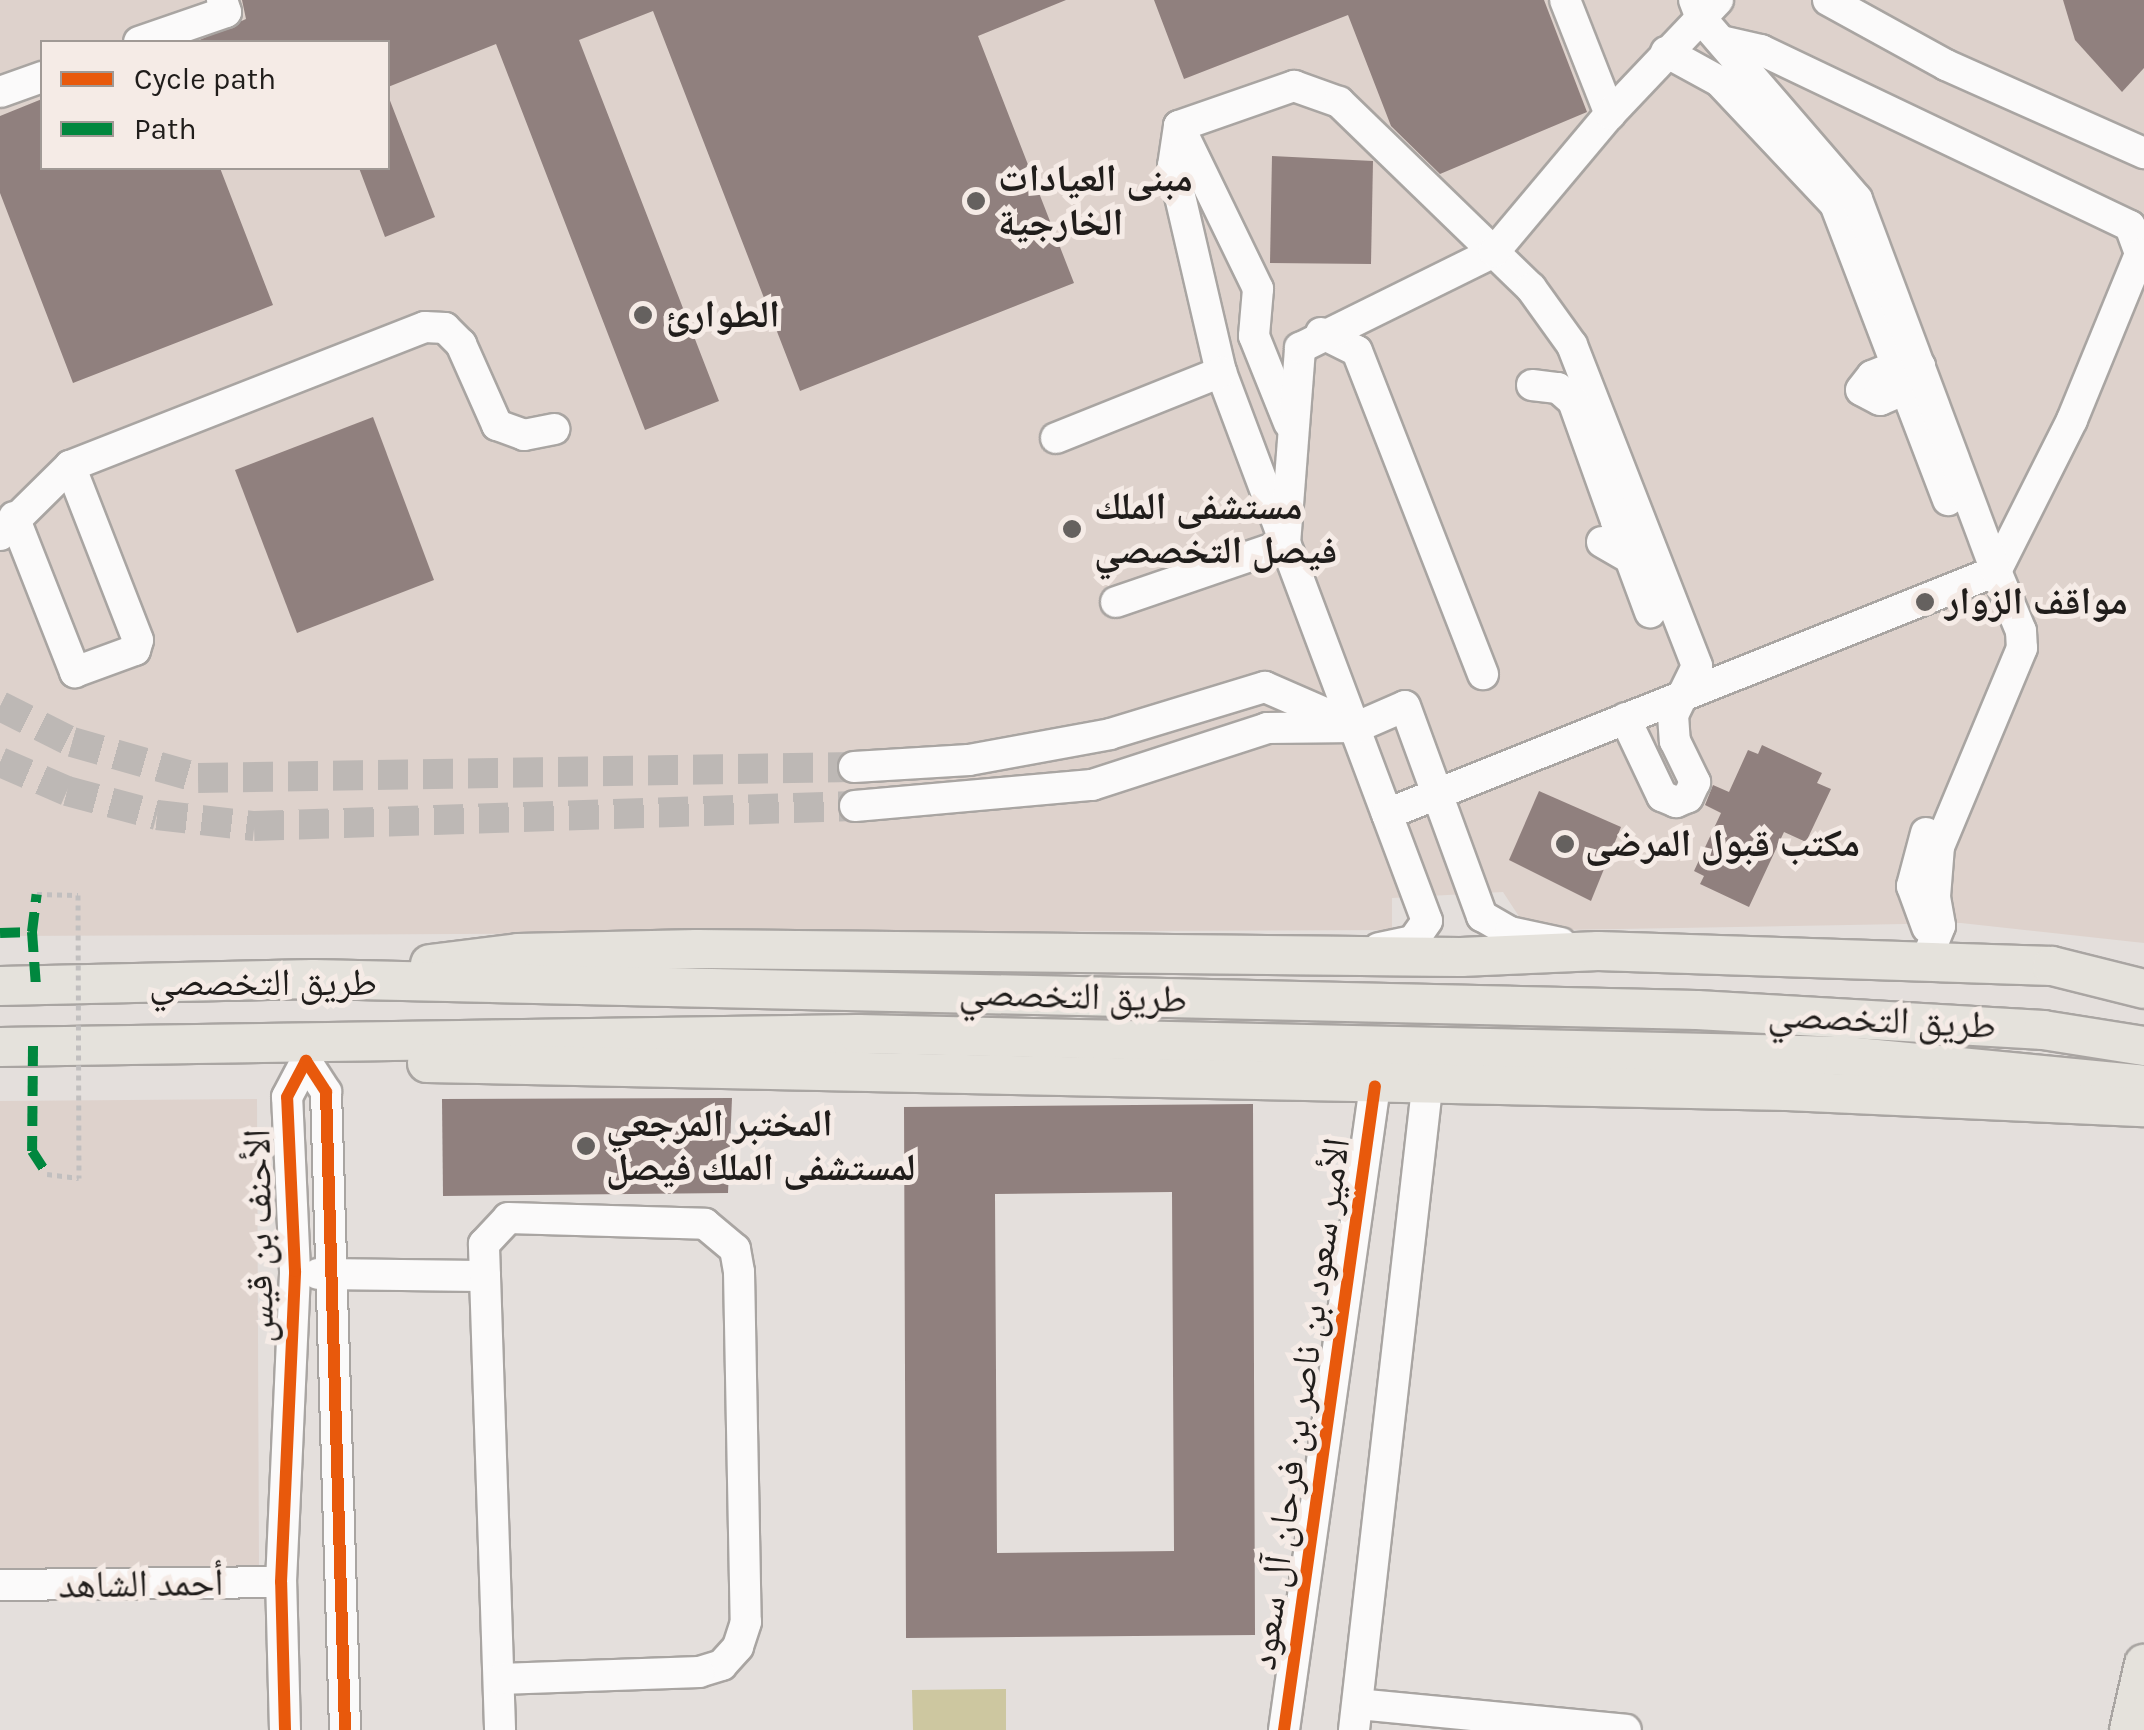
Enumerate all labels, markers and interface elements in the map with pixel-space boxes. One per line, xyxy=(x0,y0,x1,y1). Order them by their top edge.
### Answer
legend xyxy=(40,40,390,170)
text: Cycle path xyxy=(134,61,276,97)
text: Path xyxy=(134,111,197,147)
place label: مبنى العيادات الخارجية xyxy=(998,156,1193,245)
marker: مبنى العيادات الخارجية xyxy=(963,188,989,214)
place label: الطوارئ xyxy=(666,292,780,338)
marker: الطوارئ xyxy=(630,302,656,328)
place label: مستشفى الملك فيصل التخصصي xyxy=(1094,484,1337,574)
marker: مستشفى الملك فيصل التخصصي xyxy=(1059,516,1085,542)
place label: مواقف الزوار xyxy=(1945,579,2128,625)
marker: مواقف الزوار xyxy=(1914,591,1936,613)
place label: مكتب قبول المرضى xyxy=(1585,821,1860,867)
marker: مكتب قبول المرضى xyxy=(1554,833,1576,855)
street label: طريق التخصصي xyxy=(149,960,377,1006)
street label: طريق التخصصي xyxy=(958,969,1188,1023)
street label: طريق التخصصي xyxy=(1767,991,1997,1049)
place label: المختبر المرجعي لمستشفى الملك فيصل xyxy=(606,1101,916,1190)
street label: الأحنف بن قيس xyxy=(234,1129,284,1343)
marker: المختبر المرجعي لمستشفى الملك فيصل xyxy=(575,1135,597,1157)
street label: الأمير سعود بن ناصر بن فرحان آل سعود xyxy=(1240,1135,1360,1673)
street label: أحمد الشاهد xyxy=(58,1560,224,1608)

